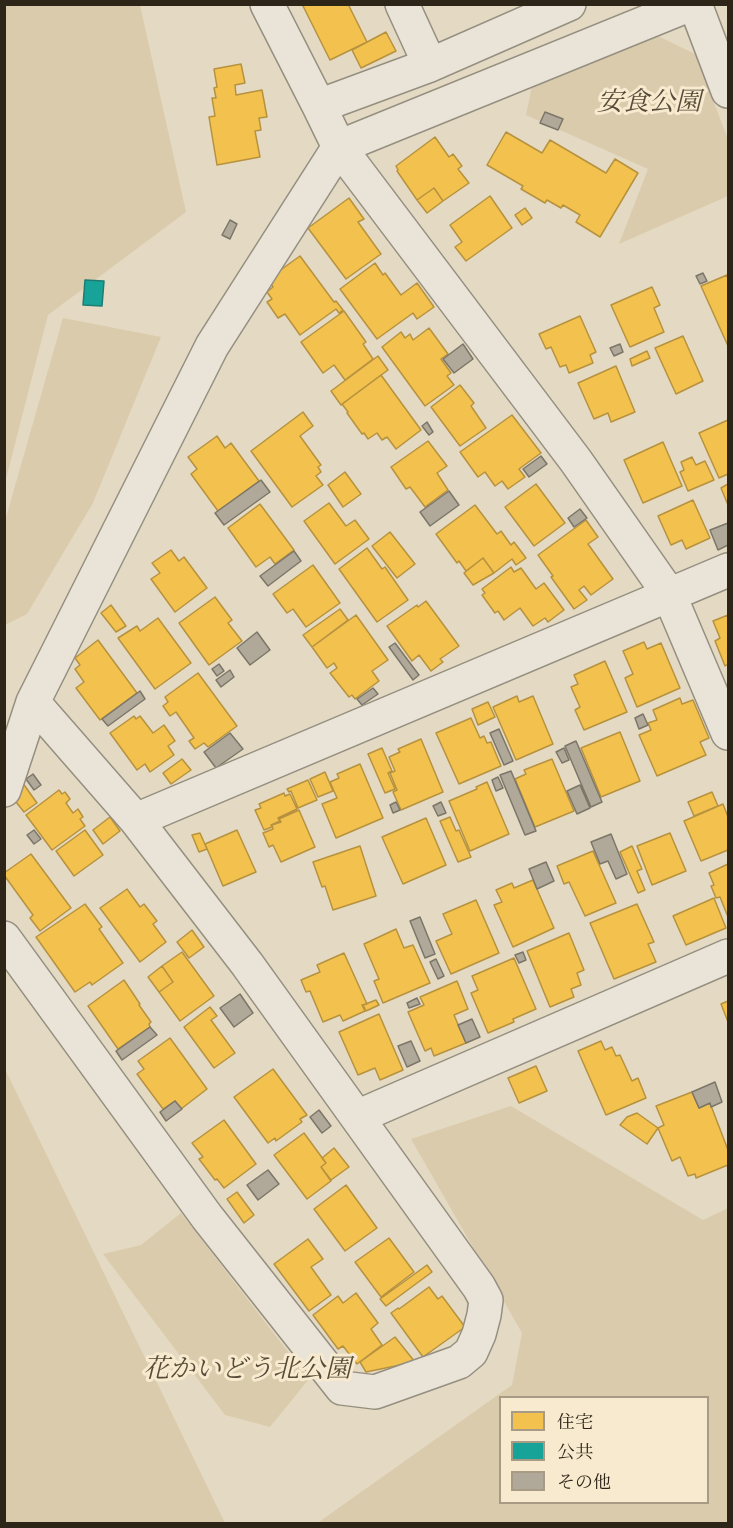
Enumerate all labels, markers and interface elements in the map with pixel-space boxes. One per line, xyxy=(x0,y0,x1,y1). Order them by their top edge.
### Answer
park label: 安食公園 xyxy=(597,88,701,120)
park label: 花かいどう北公園 xyxy=(143,1355,351,1387)
legend xyxy=(499,1396,709,1504)
text: 住宅 xyxy=(557,1410,593,1435)
text: 公共 xyxy=(557,1440,593,1465)
text: その他 xyxy=(557,1470,611,1495)

